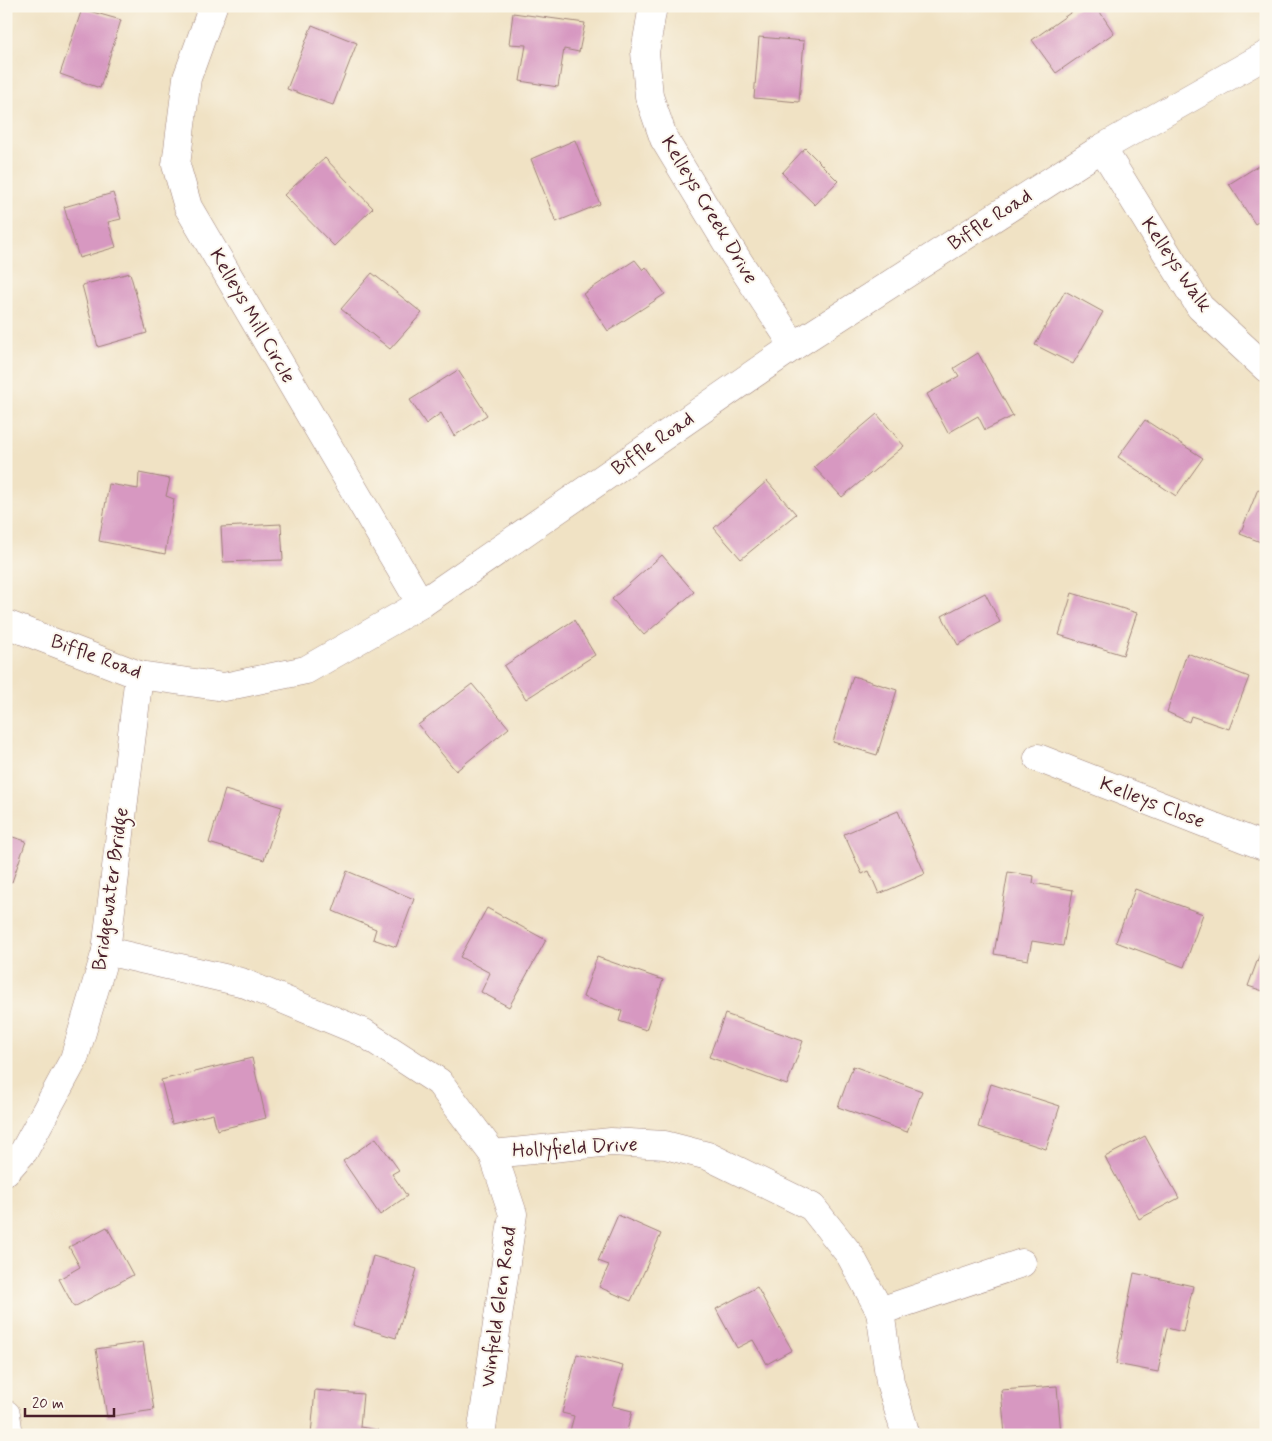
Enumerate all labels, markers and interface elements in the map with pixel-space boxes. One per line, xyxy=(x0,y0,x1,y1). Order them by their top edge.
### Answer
street label: Kelleys Creek Drive xyxy=(654,131,764,289)
street label: Biffle Road xyxy=(943,183,1037,257)
street label: Kelleys Walk xyxy=(1134,212,1218,318)
street label: Kelleys Mill Circle xyxy=(203,244,301,388)
street label: Biffle Road xyxy=(606,406,700,482)
street label: Biffle Road xyxy=(47,628,145,686)
street label: Kelleys Close xyxy=(1096,771,1208,835)
street label: Bridgewater Bridge xyxy=(86,806,138,973)
street label: Hollyfield Drive xyxy=(512,1131,638,1165)
street label: Winfield Glen Road xyxy=(474,1225,524,1389)
scale bar xyxy=(25,1386,114,1418)
text: 20 m xyxy=(32,1394,64,1414)

